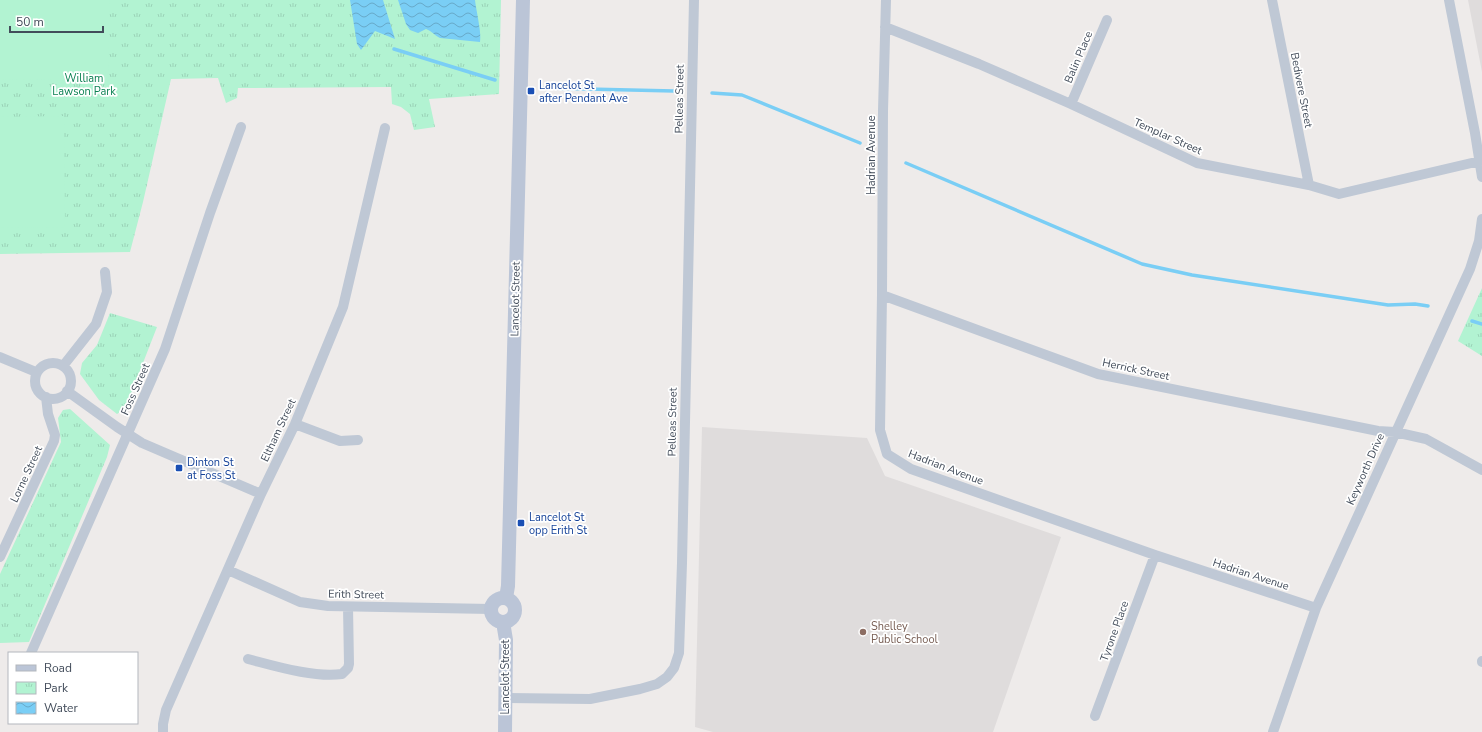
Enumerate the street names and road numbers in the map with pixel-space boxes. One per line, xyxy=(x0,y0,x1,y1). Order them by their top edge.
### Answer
street label: Balin Place xyxy=(1061,29,1096,85)
street label: Bedivere Street xyxy=(1287,51,1316,129)
street label: Pelleas Street xyxy=(671,64,688,134)
street label: Hadrian Avenue xyxy=(864,115,879,195)
street label: Templar Street xyxy=(1131,115,1204,158)
street label: Lancelot Street xyxy=(507,261,524,337)
street label: Herrick Street xyxy=(1101,355,1171,384)
street label: Foss Street xyxy=(117,361,154,418)
street label: Pelleas Street xyxy=(664,387,681,457)
street label: Eltham Street xyxy=(257,396,300,464)
street label: Keyworth Drive xyxy=(1343,431,1388,507)
street label: Lorne Street xyxy=(7,443,46,505)
street label: Hadrian Avenue xyxy=(906,446,986,489)
street label: Hadrian Avenue xyxy=(1211,555,1291,594)
street label: Erith Street xyxy=(328,587,384,602)
street label: Tyrone Place xyxy=(1097,599,1132,664)
street label: Lancelot Street xyxy=(498,639,513,714)

